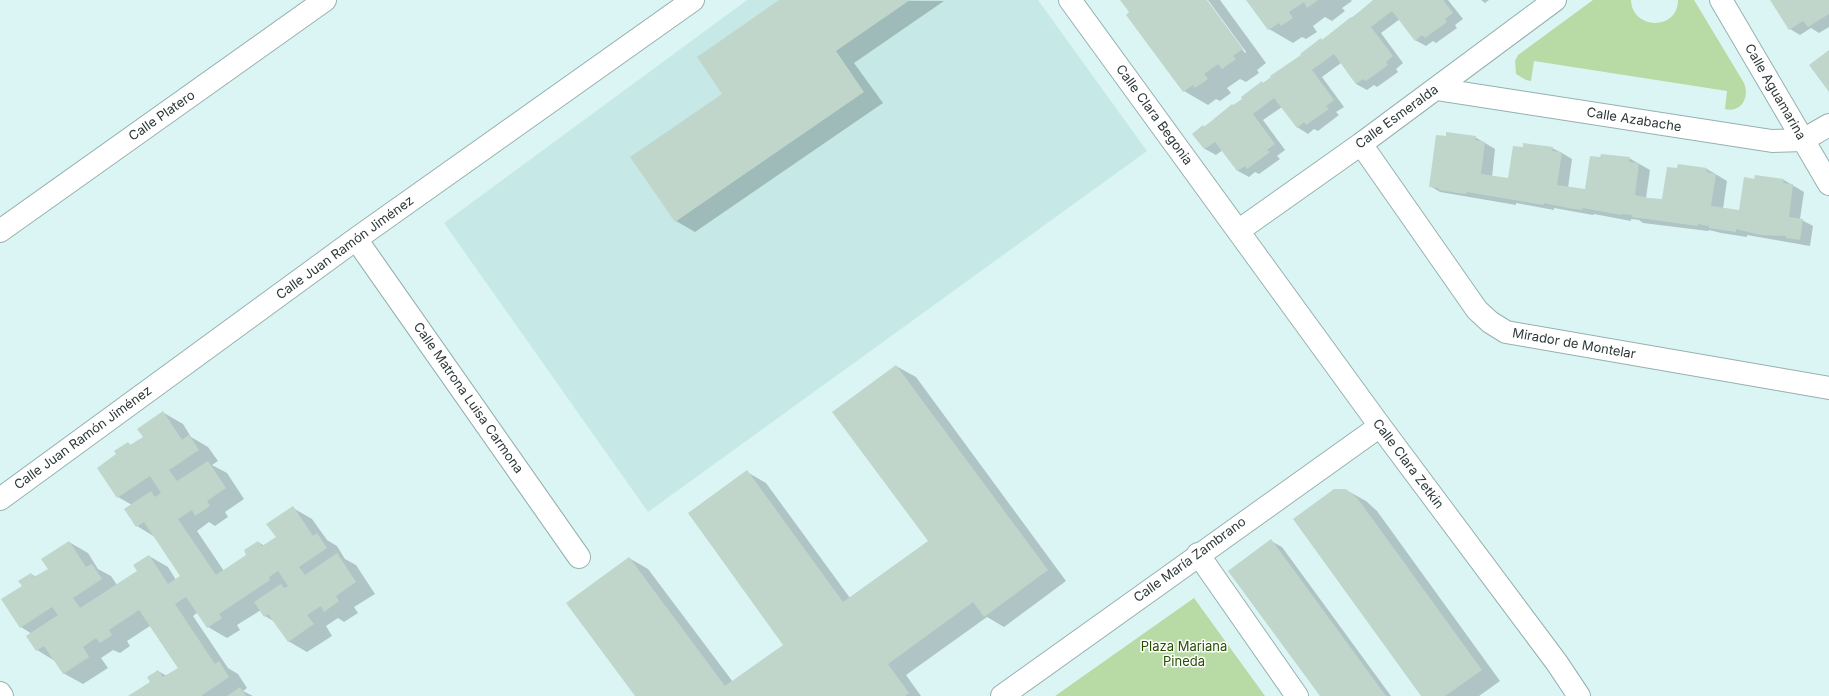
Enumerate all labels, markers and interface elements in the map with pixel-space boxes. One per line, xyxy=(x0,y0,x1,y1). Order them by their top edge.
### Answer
street label: Calle Aguamarina xyxy=(1741,41,1809,143)
street label: Calle Clara Begonia xyxy=(1112,62,1196,168)
street label: Calle Esmeralda xyxy=(1353,82,1441,152)
street label: Calle Platero xyxy=(126,87,198,145)
street label: Calle Azabache xyxy=(1585,105,1683,135)
street label: Calle Juan Ramón Jiménez xyxy=(273,193,417,303)
street label: Calle Matrona Luisa Carmona xyxy=(410,319,526,477)
street label: Mirador de Montelar xyxy=(1511,325,1637,363)
street label: Calle Juan Ramón Jiménez xyxy=(11,383,155,493)
street label: Calle Clara Zetkin xyxy=(1369,416,1447,512)
street label: Calle María Zambrano xyxy=(1131,514,1249,606)
park label: Plaza Mariana Pineda xyxy=(1141,639,1227,670)

